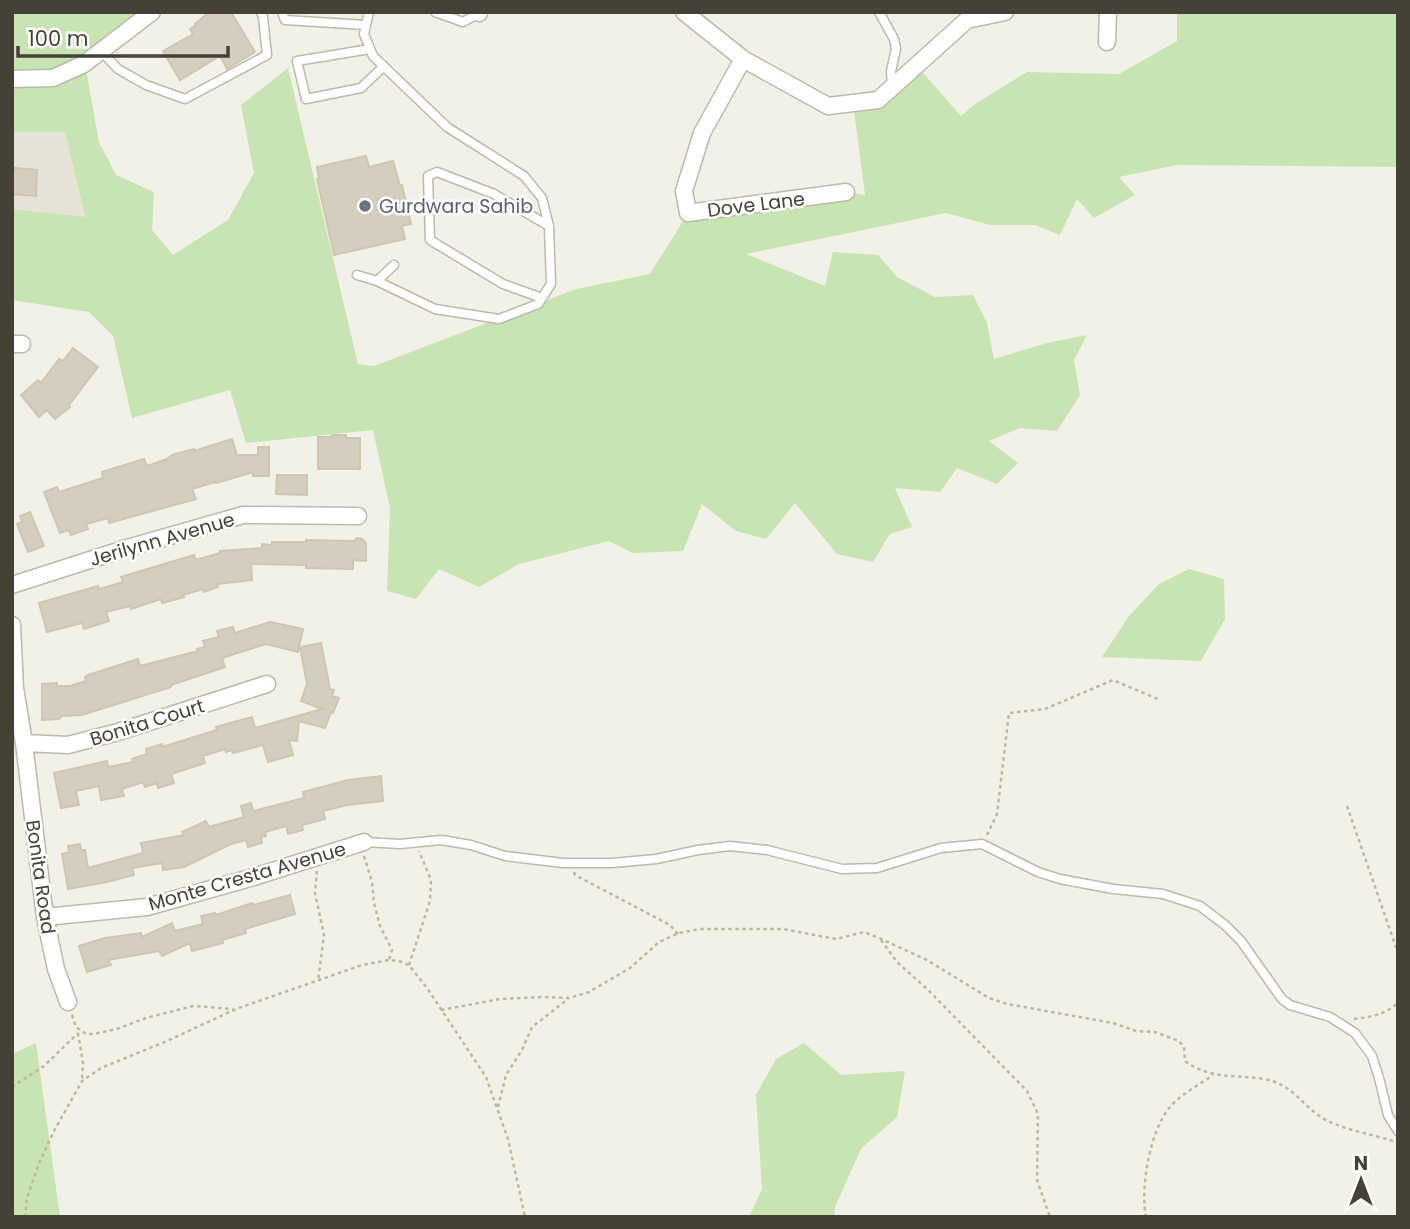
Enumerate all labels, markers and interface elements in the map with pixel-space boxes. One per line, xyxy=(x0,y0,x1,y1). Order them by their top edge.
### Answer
scale bar xyxy=(18,14,228,58)
text: 100 m xyxy=(28,24,88,53)
street label: Dove Lane xyxy=(706,185,806,224)
place label: Gurdwara Sahib xyxy=(379,193,533,220)
marker: Gurdwara Sahib xyxy=(357,198,373,214)
street label: Jerilynn Avenue xyxy=(86,506,238,573)
street label: Bonita Court xyxy=(87,692,208,753)
street label: Bonita Road xyxy=(19,818,62,936)
street label: Monte Cresta Avenue xyxy=(145,835,349,918)
north arrow xyxy=(1326,1145,1396,1215)
text: N xyxy=(1354,1150,1368,1177)

